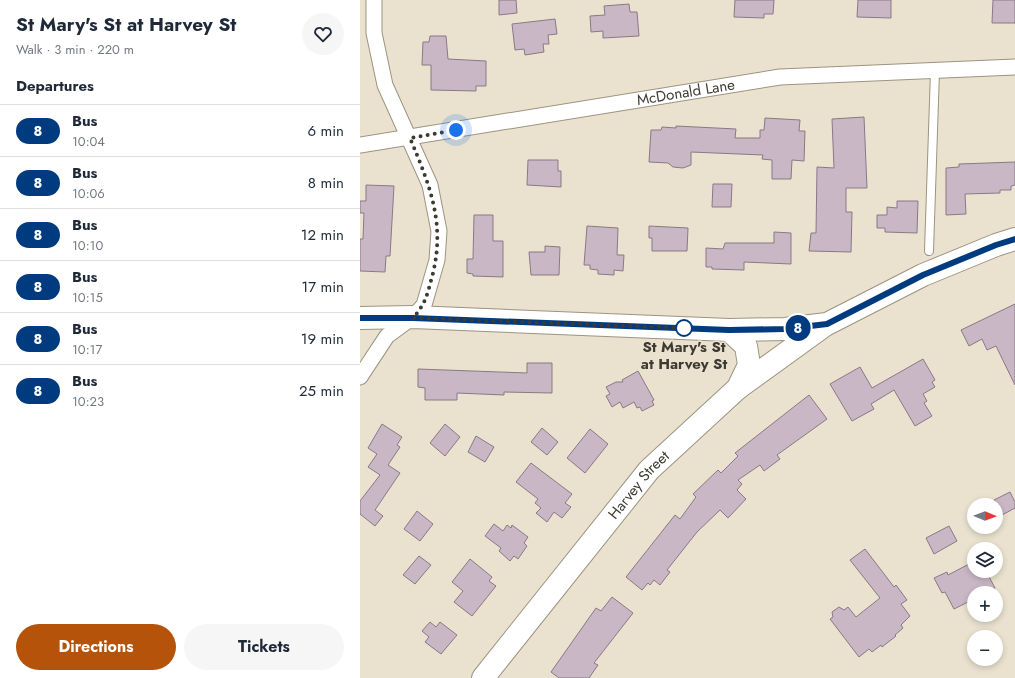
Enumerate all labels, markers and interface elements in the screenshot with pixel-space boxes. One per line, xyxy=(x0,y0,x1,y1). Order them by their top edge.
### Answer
text: St Mary's St at Harvey St xyxy=(16,11,236,38)
button: heart xyxy=(302,13,344,55)
text: Walk · 3 min · 220 m xyxy=(16,40,134,59)
street label: McDonald Lane xyxy=(635,73,737,111)
text: Departures xyxy=(16,75,94,97)
text: Bus xyxy=(72,110,97,132)
text: 6 min xyxy=(307,120,344,142)
your location xyxy=(446,120,466,140)
text: 8 xyxy=(34,121,42,141)
text: 10:04 xyxy=(72,132,105,151)
text: Bus xyxy=(72,162,97,184)
text: 8 min xyxy=(308,172,344,194)
text: 8 xyxy=(34,173,42,193)
text: 10:06 xyxy=(72,184,105,203)
text: Bus xyxy=(72,214,97,236)
text: 12 min xyxy=(301,224,344,246)
text: 8 xyxy=(34,225,42,245)
text: 10:10 xyxy=(72,236,103,255)
text: Bus xyxy=(72,266,97,288)
text: 17 min xyxy=(301,276,344,298)
text: 8 xyxy=(34,277,42,297)
text: 10:15 xyxy=(72,288,103,307)
line badge: 8 xyxy=(785,315,811,341)
text: Bus xyxy=(72,318,97,340)
text: 8 xyxy=(794,318,802,338)
marker: St Mary's St at Harvey St xyxy=(675,319,693,337)
text: 19 min xyxy=(301,328,344,350)
text: 8 xyxy=(34,329,42,349)
place label: St Mary's St at Harvey St xyxy=(641,336,727,375)
text: 10:17 xyxy=(72,340,102,359)
text: Bus xyxy=(72,370,97,392)
text: 25 min xyxy=(299,380,344,402)
text: 8 xyxy=(34,381,42,401)
text: 10:23 xyxy=(72,392,104,411)
street label: Harvey Street xyxy=(603,445,674,524)
north arrow xyxy=(967,498,1003,534)
map controls xyxy=(967,498,1003,666)
button: layers xyxy=(967,542,1003,578)
button: + xyxy=(967,586,1003,622)
button: Directions xyxy=(16,624,176,670)
button: Tickets xyxy=(184,624,344,670)
button: − xyxy=(967,630,1003,666)

